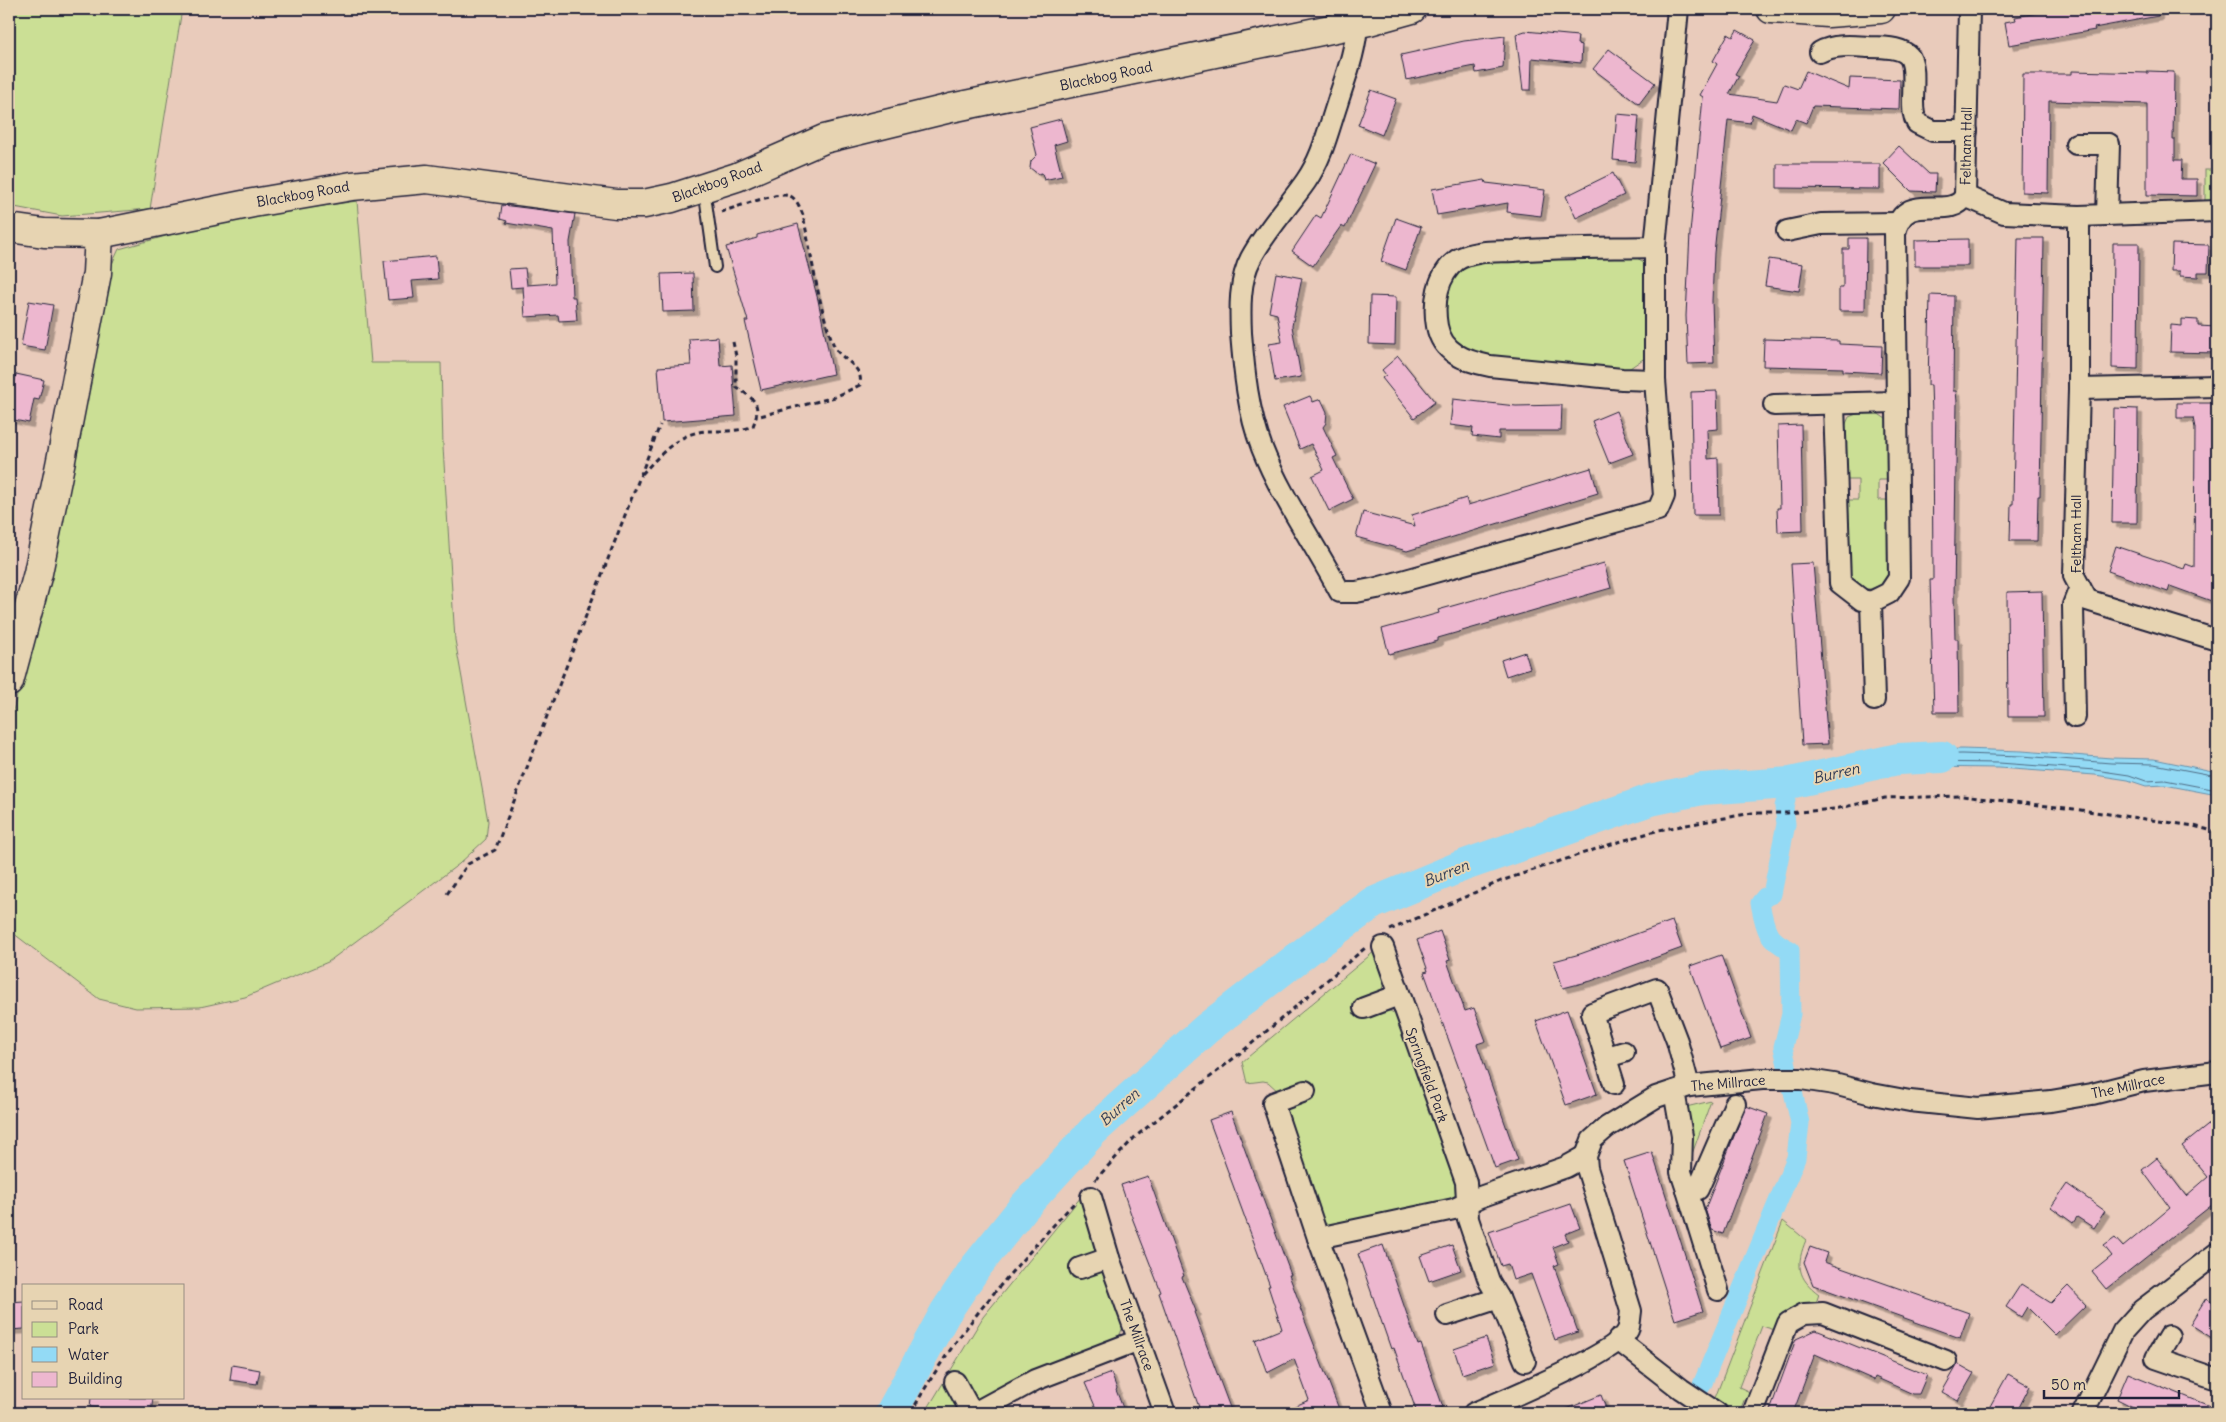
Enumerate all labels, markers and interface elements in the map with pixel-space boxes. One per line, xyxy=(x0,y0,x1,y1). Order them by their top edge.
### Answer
street label: Blackbog Road xyxy=(1058,57,1154,95)
street label: Feltham Hall xyxy=(1956,107,1976,185)
street label: Blackbog Road xyxy=(670,157,764,207)
street label: Blackbog Road xyxy=(255,177,351,211)
street label: Feltham Hall xyxy=(2067,495,2085,573)
water label: Burren xyxy=(1811,758,1861,788)
water label: Burren xyxy=(1421,855,1472,891)
street label: Springfield Park xyxy=(1402,1025,1452,1125)
street label: The Millrace xyxy=(2090,1069,2166,1103)
street label: The Millrace xyxy=(1690,1071,1766,1095)
water label: Burren xyxy=(1095,1084,1143,1130)
legend xyxy=(22,1284,185,1400)
text: Road xyxy=(68,1295,103,1314)
street label: The Millrace xyxy=(1116,1297,1158,1373)
text: Park xyxy=(68,1319,99,1338)
text: Water xyxy=(68,1345,109,1364)
scale bar xyxy=(2044,1367,2178,1399)
text: Building xyxy=(68,1369,123,1388)
text: 50 m xyxy=(2051,1375,2086,1394)

